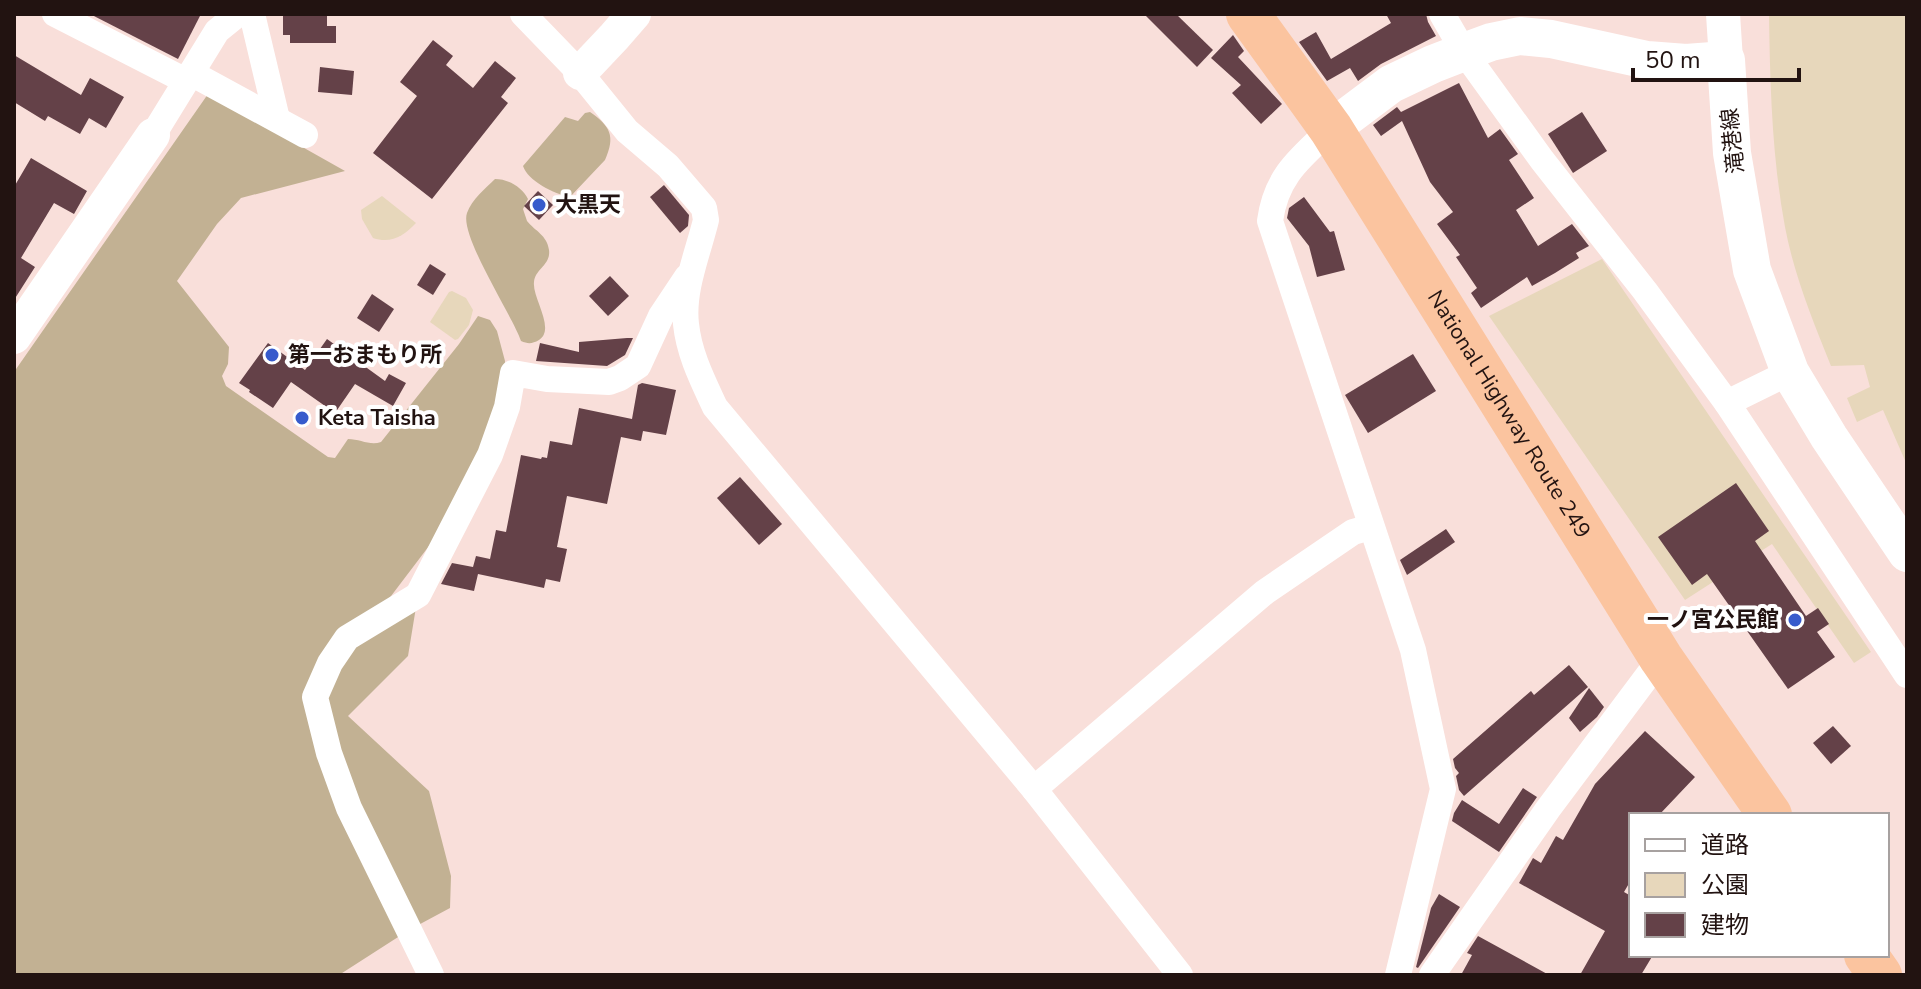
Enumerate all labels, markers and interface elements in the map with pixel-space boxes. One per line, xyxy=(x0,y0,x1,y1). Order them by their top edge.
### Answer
scale bar xyxy=(1633,32,1799,82)
text: 50 m xyxy=(1645,44,1701,76)
street label: 滝港線 xyxy=(1715,107,1751,175)
place label: 大黒天 xyxy=(555,190,621,220)
marker: 大黒天 xyxy=(530,196,548,214)
street label: National Highway Route 249 xyxy=(1420,285,1598,544)
place label: 第一おまもり所 xyxy=(288,340,442,370)
marker: 第一おまもり所 xyxy=(263,346,281,364)
place label: Keta Taisha xyxy=(318,403,436,433)
marker: Keta Taisha xyxy=(293,409,311,427)
place label: 一ノ宮公民館 xyxy=(1647,605,1779,635)
marker: 一ノ宮公民館 xyxy=(1786,611,1804,629)
legend xyxy=(1629,813,1889,957)
text: 道路 xyxy=(1701,829,1749,861)
text: 公園 xyxy=(1701,869,1749,901)
text: 建物 xyxy=(1701,909,1749,941)

